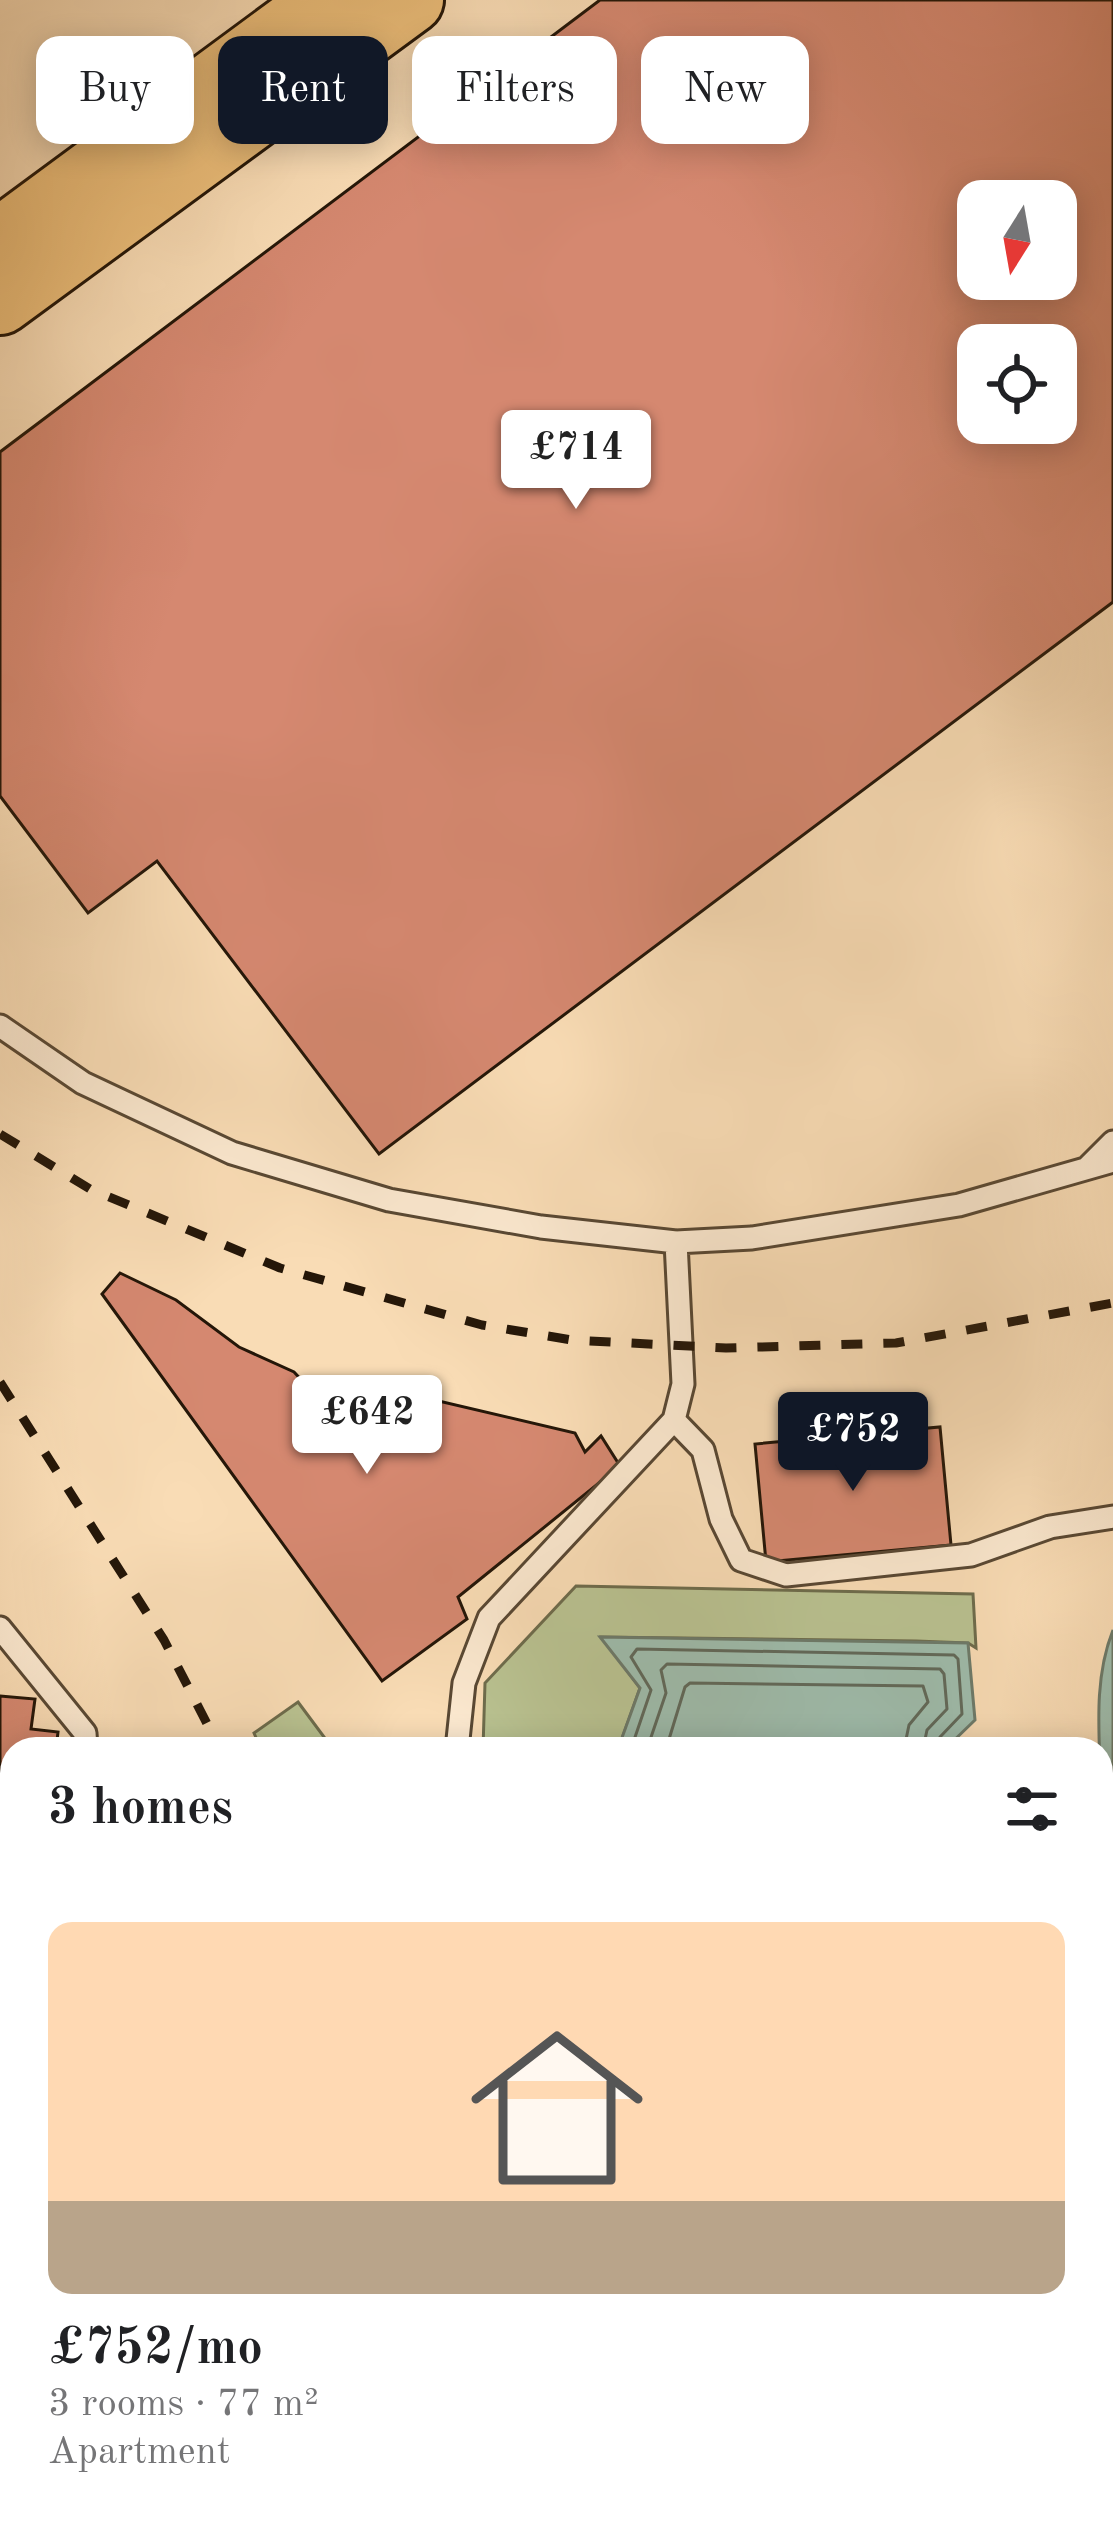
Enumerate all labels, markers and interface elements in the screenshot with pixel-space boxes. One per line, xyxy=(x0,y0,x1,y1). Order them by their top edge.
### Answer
chip: Buy xyxy=(36,36,194,144)
chip: Rent xyxy=(218,36,388,144)
chip: Filters xyxy=(412,36,617,144)
chip: New xyxy=(641,36,809,144)
north arrow xyxy=(957,180,1077,300)
map controls xyxy=(957,180,1077,444)
button: locate xyxy=(957,324,1077,444)
pin: £714 xyxy=(505,410,647,512)
text: £714 xyxy=(528,429,624,468)
pin: £642 xyxy=(296,1375,438,1477)
pin: £752 xyxy=(782,1392,924,1494)
text: £642 xyxy=(319,1394,415,1433)
text: £752 xyxy=(805,1411,901,1450)
icon: filters xyxy=(999,1776,1065,1842)
text: 3 homes xyxy=(48,1784,233,1835)
icon: home xyxy=(449,2000,665,2216)
text: £752/mo xyxy=(48,2324,263,2375)
text: 3 rooms · 77 m² xyxy=(48,2385,319,2424)
text: Apartment xyxy=(48,2433,231,2472)

